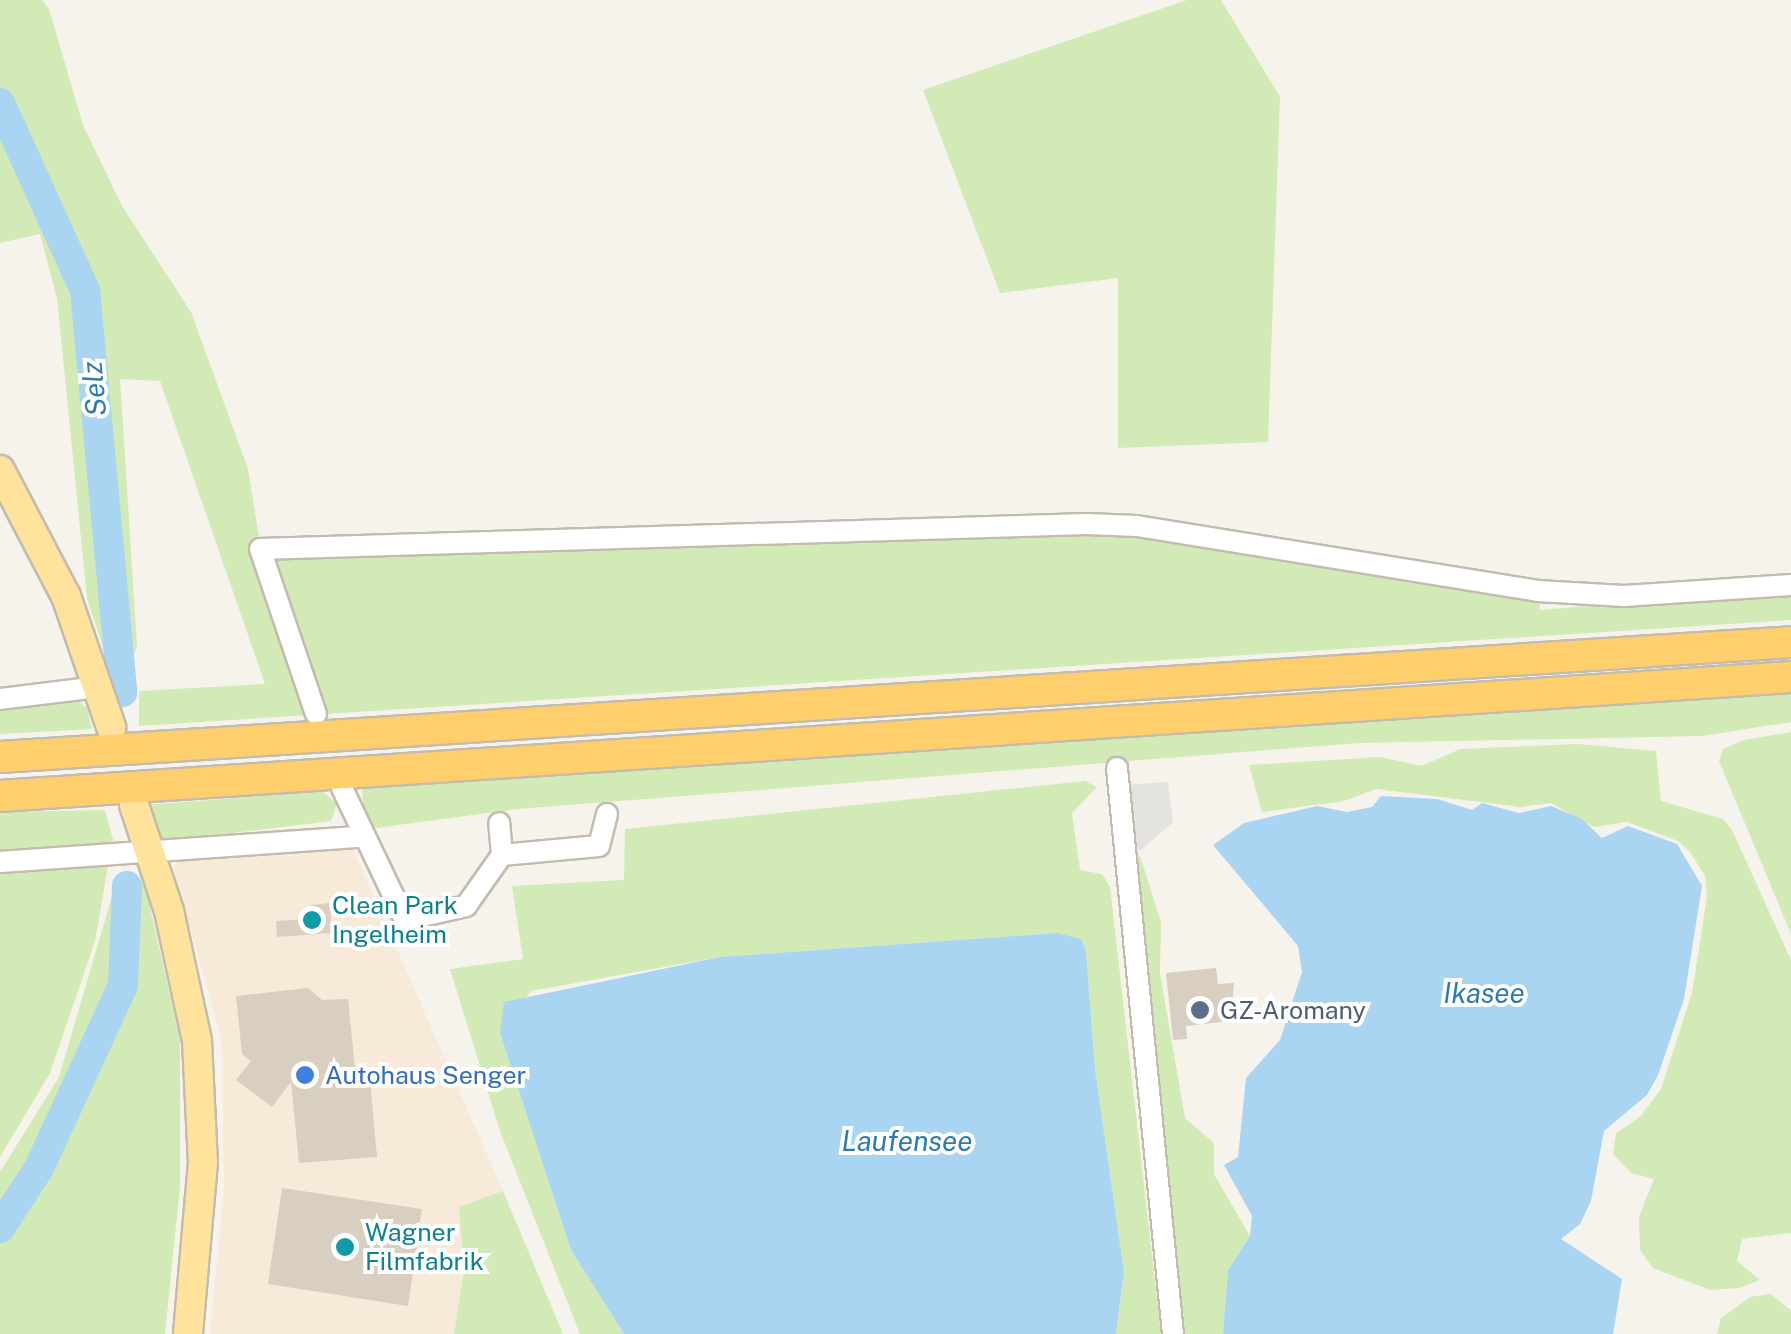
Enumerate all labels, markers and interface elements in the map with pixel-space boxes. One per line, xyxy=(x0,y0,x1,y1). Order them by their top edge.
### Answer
water label: Selz xyxy=(75,360,113,418)
place label: Clean Park Ingelheim xyxy=(332,891,458,950)
marker: Clean Park Ingelheim xyxy=(301,909,323,931)
water label: Ikasee xyxy=(1443,976,1525,1010)
place label: GZ-Aromany xyxy=(1220,995,1366,1025)
marker: GZ-Aromany xyxy=(1189,999,1211,1021)
place label: Autohaus Senger xyxy=(325,1060,526,1090)
marker: Autohaus Senger xyxy=(294,1064,316,1086)
water label: Laufensee xyxy=(842,1124,972,1158)
place label: Wagner Filmfabrik xyxy=(365,1218,484,1277)
marker: Wagner Filmfabrik xyxy=(334,1236,356,1258)

